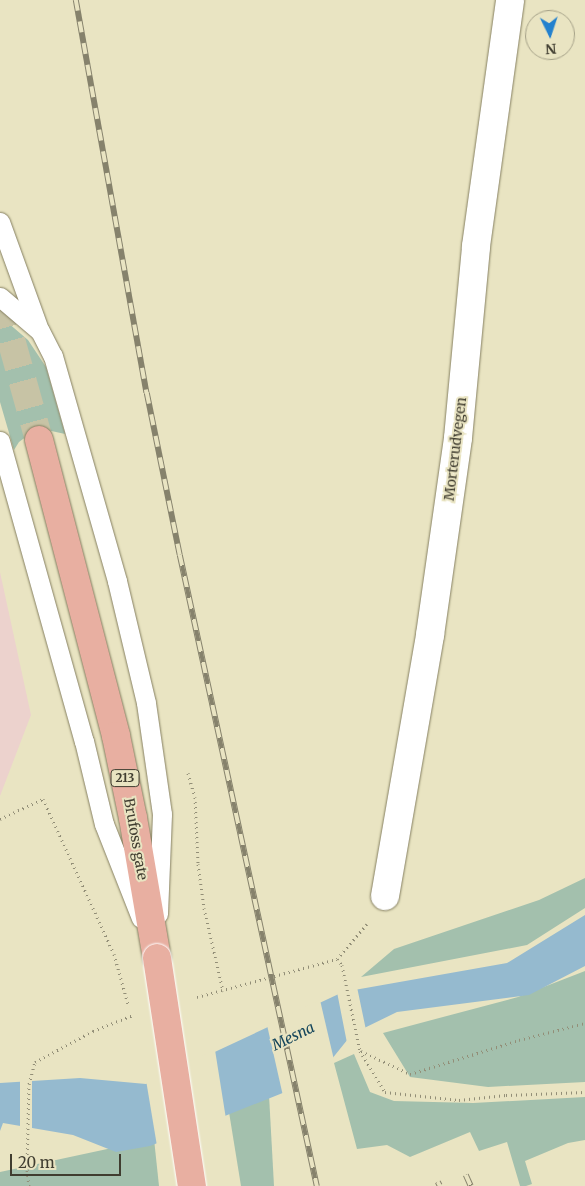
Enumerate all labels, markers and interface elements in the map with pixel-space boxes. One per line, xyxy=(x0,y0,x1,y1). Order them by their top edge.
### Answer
north arrow xyxy=(525,10,575,60)
text: N xyxy=(545,40,557,58)
street label: Morterudvegen xyxy=(440,396,470,502)
road number: 213 xyxy=(110,768,140,788)
street label: Brufoss gate xyxy=(121,797,151,881)
water label: Mesna xyxy=(269,1018,317,1054)
scale bar xyxy=(12,1144,124,1176)
text: 20 m xyxy=(18,1153,55,1172)

